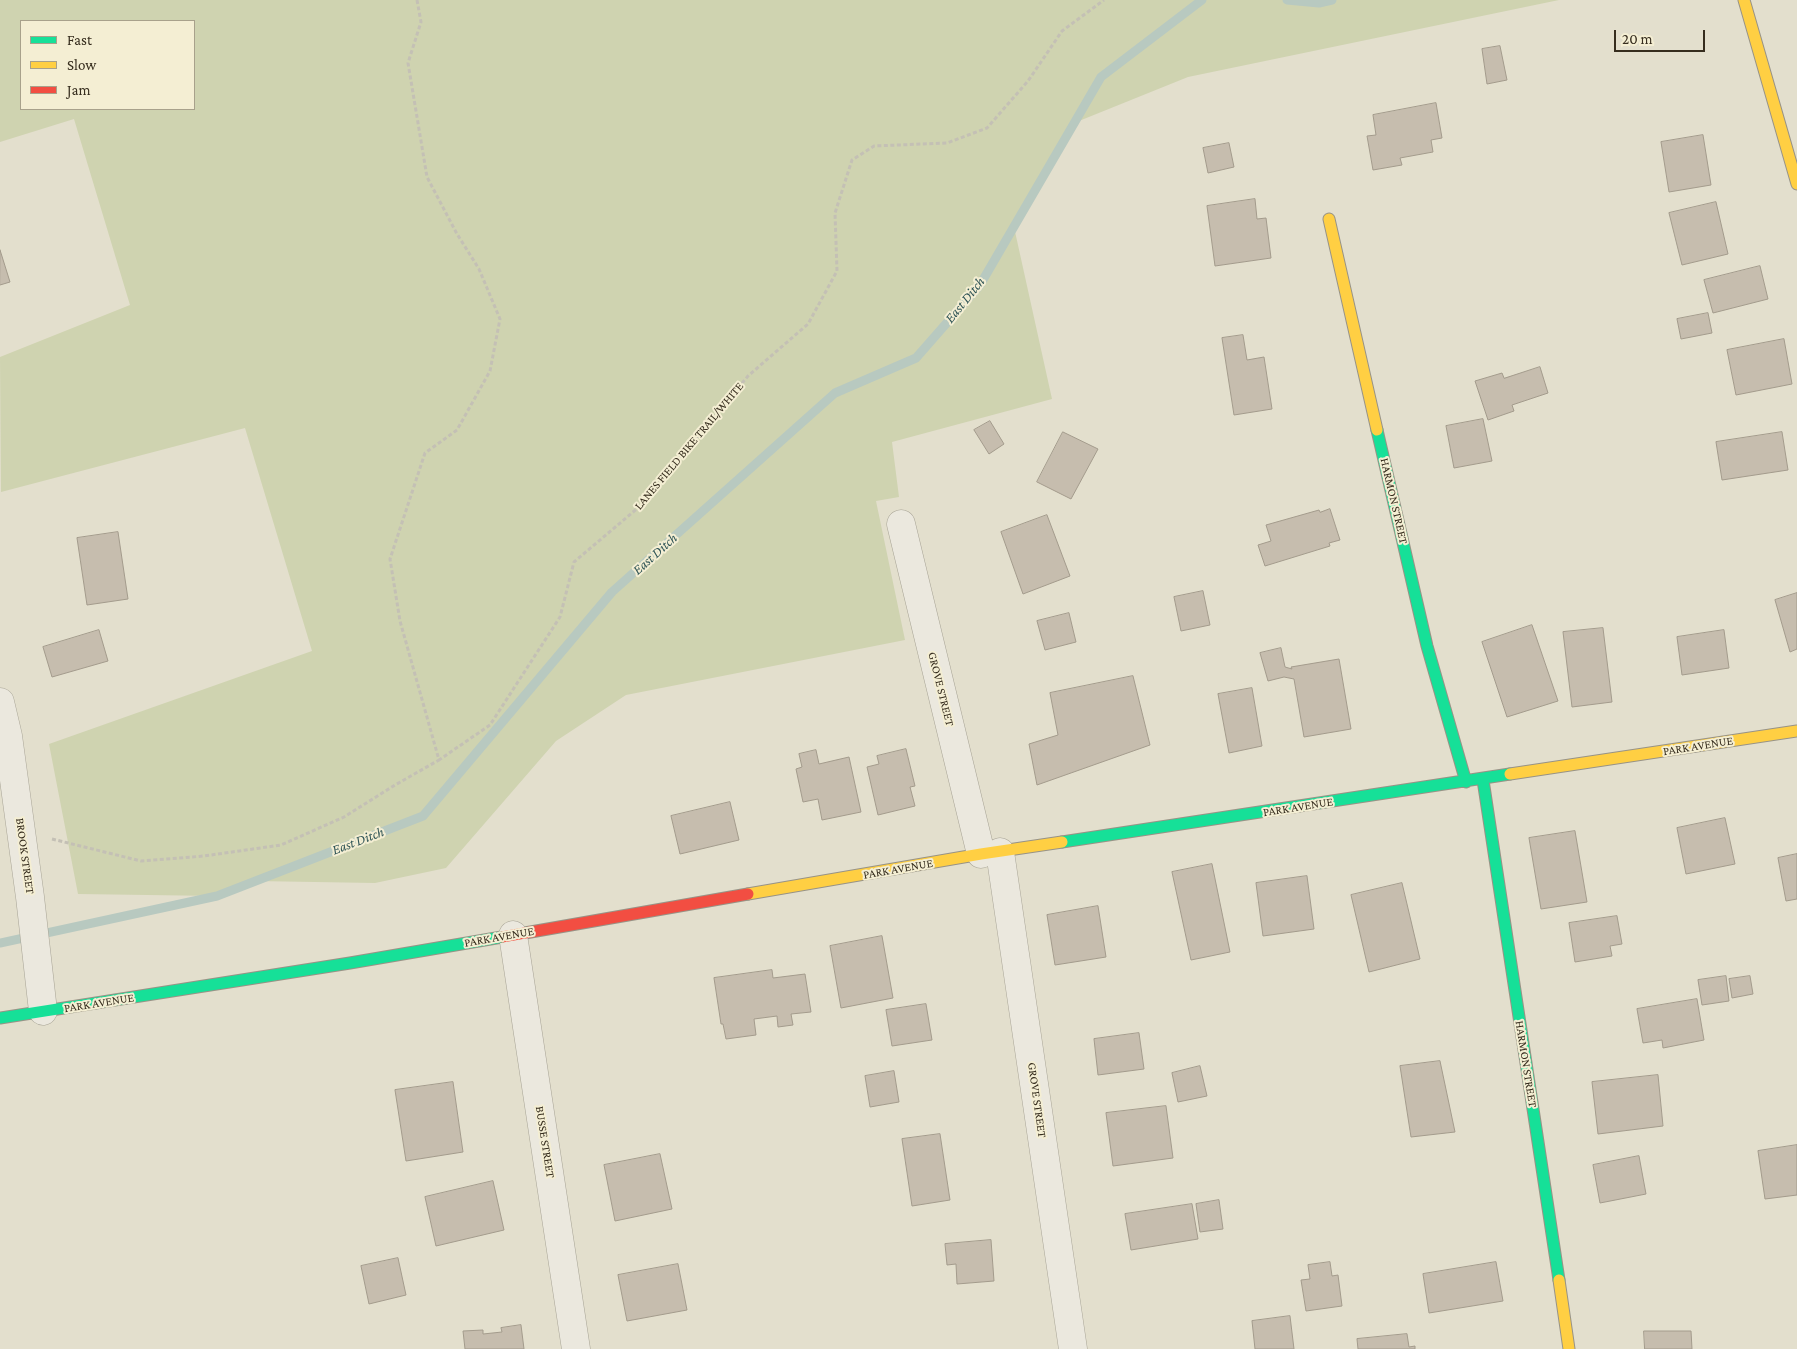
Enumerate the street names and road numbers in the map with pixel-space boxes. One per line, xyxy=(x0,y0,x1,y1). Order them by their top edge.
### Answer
street label: LANES FIELD BIKE TRAIL/WHITE xyxy=(631,379,747,513)
street label: HARMON STREET xyxy=(1377,457,1411,545)
street label: GROVE STREET xyxy=(925,650,957,728)
street label: PARK AVENUE xyxy=(1662,733,1734,759)
street label: PARK AVENUE xyxy=(1262,794,1334,820)
street label: BROOK STREET xyxy=(13,817,37,895)
street label: PARK AVENUE xyxy=(862,856,934,882)
street label: PARK AVENUE xyxy=(463,924,535,950)
street label: PARK AVENUE xyxy=(63,990,135,1016)
street label: HARMON STREET xyxy=(1512,1020,1540,1108)
street label: GROVE STREET xyxy=(1025,1061,1049,1139)
street label: BUSSE STREET xyxy=(532,1105,558,1179)

